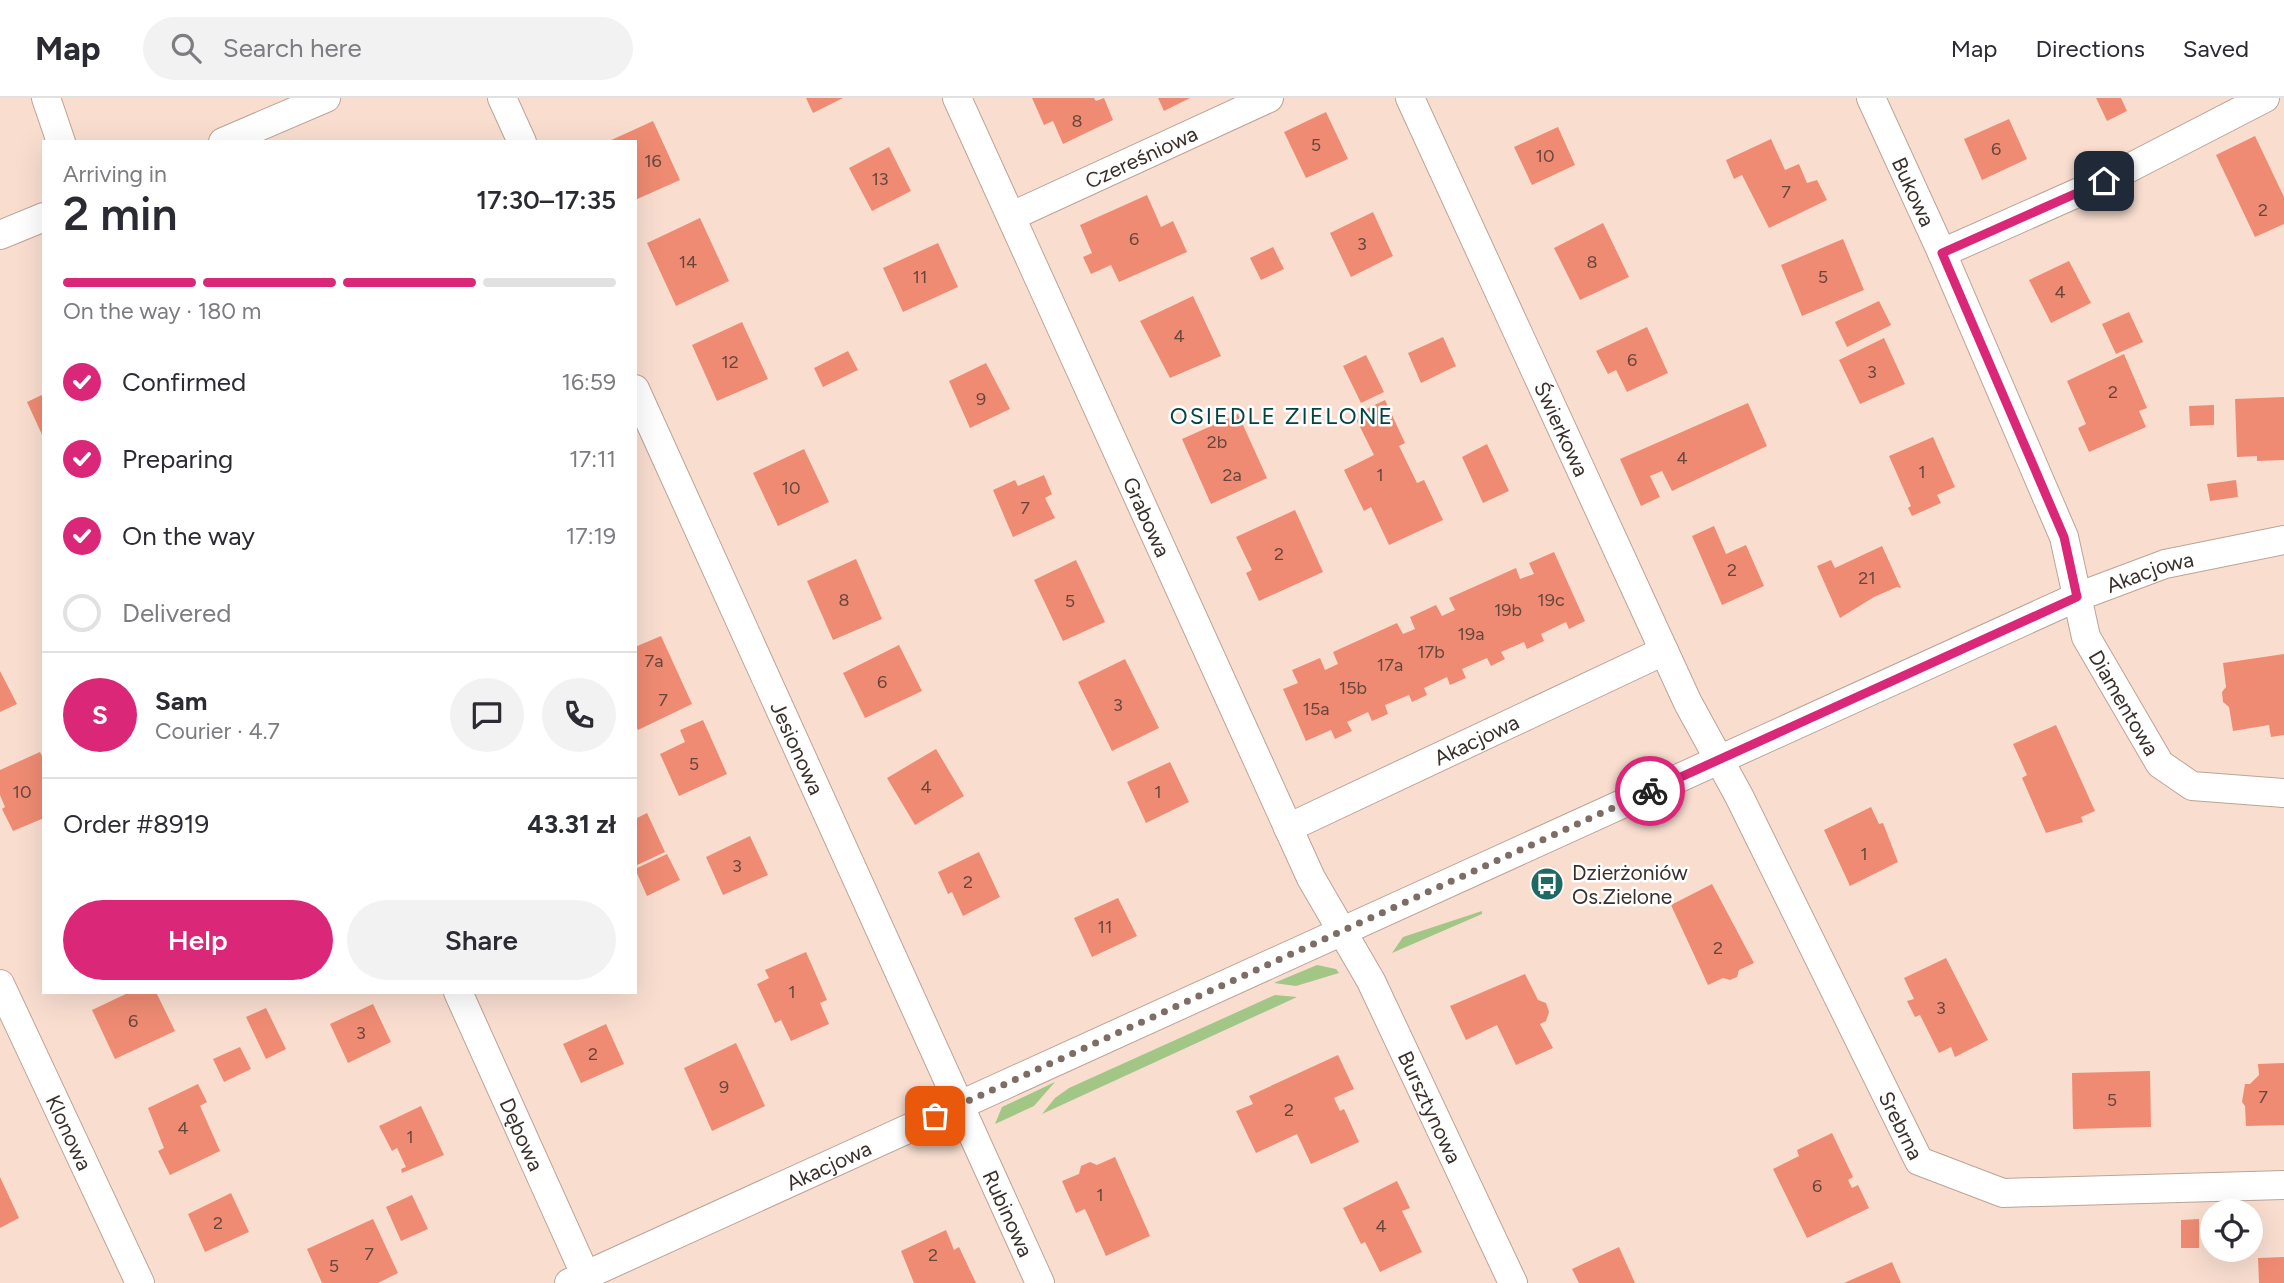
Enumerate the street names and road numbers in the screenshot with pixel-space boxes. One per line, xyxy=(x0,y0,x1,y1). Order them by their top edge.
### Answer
street label: Czereśniowa xyxy=(1081,120,1201,193)
street label: Bukowa xyxy=(1887,153,1941,230)
street label: Świerkowa xyxy=(1529,377,1595,480)
street label: Grabowa xyxy=(1118,473,1176,561)
street label: Akacjowa xyxy=(2102,546,2196,598)
street label: Diamentowa xyxy=(2084,645,2165,760)
street label: Jesionowa xyxy=(766,697,830,798)
street label: Akacjowa xyxy=(1430,709,1523,770)
street label: Bursztynowa xyxy=(1393,1047,1467,1167)
street label: Srebrna xyxy=(1874,1087,1929,1164)
street label: Klonowa xyxy=(41,1091,98,1174)
street label: Dębowa xyxy=(495,1094,549,1175)
street label: Akacjowa xyxy=(782,1135,875,1195)
street label: Rubinowa xyxy=(978,1166,1039,1261)

